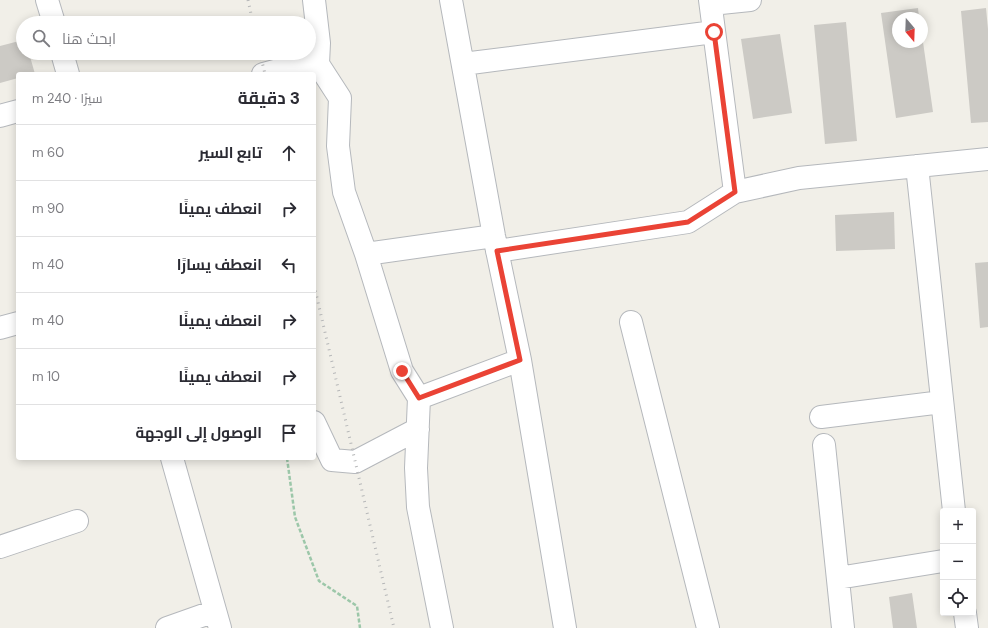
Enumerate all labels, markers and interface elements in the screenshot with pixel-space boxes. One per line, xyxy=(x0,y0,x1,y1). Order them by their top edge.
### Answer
north arrow xyxy=(892,12,928,48)
search box xyxy=(16,16,316,60)
route start xyxy=(705,23,723,41)
icon: search xyxy=(30,27,52,49)
text: ابحث هنا xyxy=(62,29,116,49)
text: 3 دقيقة xyxy=(238,87,300,109)
text: سيرًا · 240 m xyxy=(32,90,103,107)
icon: ahead xyxy=(278,142,300,164)
text: تابع السير xyxy=(199,143,262,163)
text: 60 m xyxy=(32,144,64,161)
icon: right xyxy=(278,198,300,220)
text: انعطف يمينًا xyxy=(179,199,262,219)
text: 90 m xyxy=(32,200,64,217)
icon: left xyxy=(278,254,300,276)
text: انعطف يسارًا xyxy=(177,255,262,275)
text: 40 m xyxy=(32,256,64,273)
icon: right xyxy=(278,310,300,332)
text: انعطف يمينًا xyxy=(179,311,262,331)
text: 40 m xyxy=(32,312,64,329)
route end xyxy=(393,362,411,380)
icon: right xyxy=(278,366,300,388)
text: انعطف يمينًا xyxy=(179,367,262,387)
text: 10 m xyxy=(32,368,60,385)
icon: arrive xyxy=(278,422,300,444)
text: الوصول إلى الوجهة xyxy=(135,423,262,443)
map controls xyxy=(940,508,976,616)
button: + xyxy=(940,508,976,544)
button: − xyxy=(940,544,976,580)
button: locate xyxy=(940,580,976,616)

